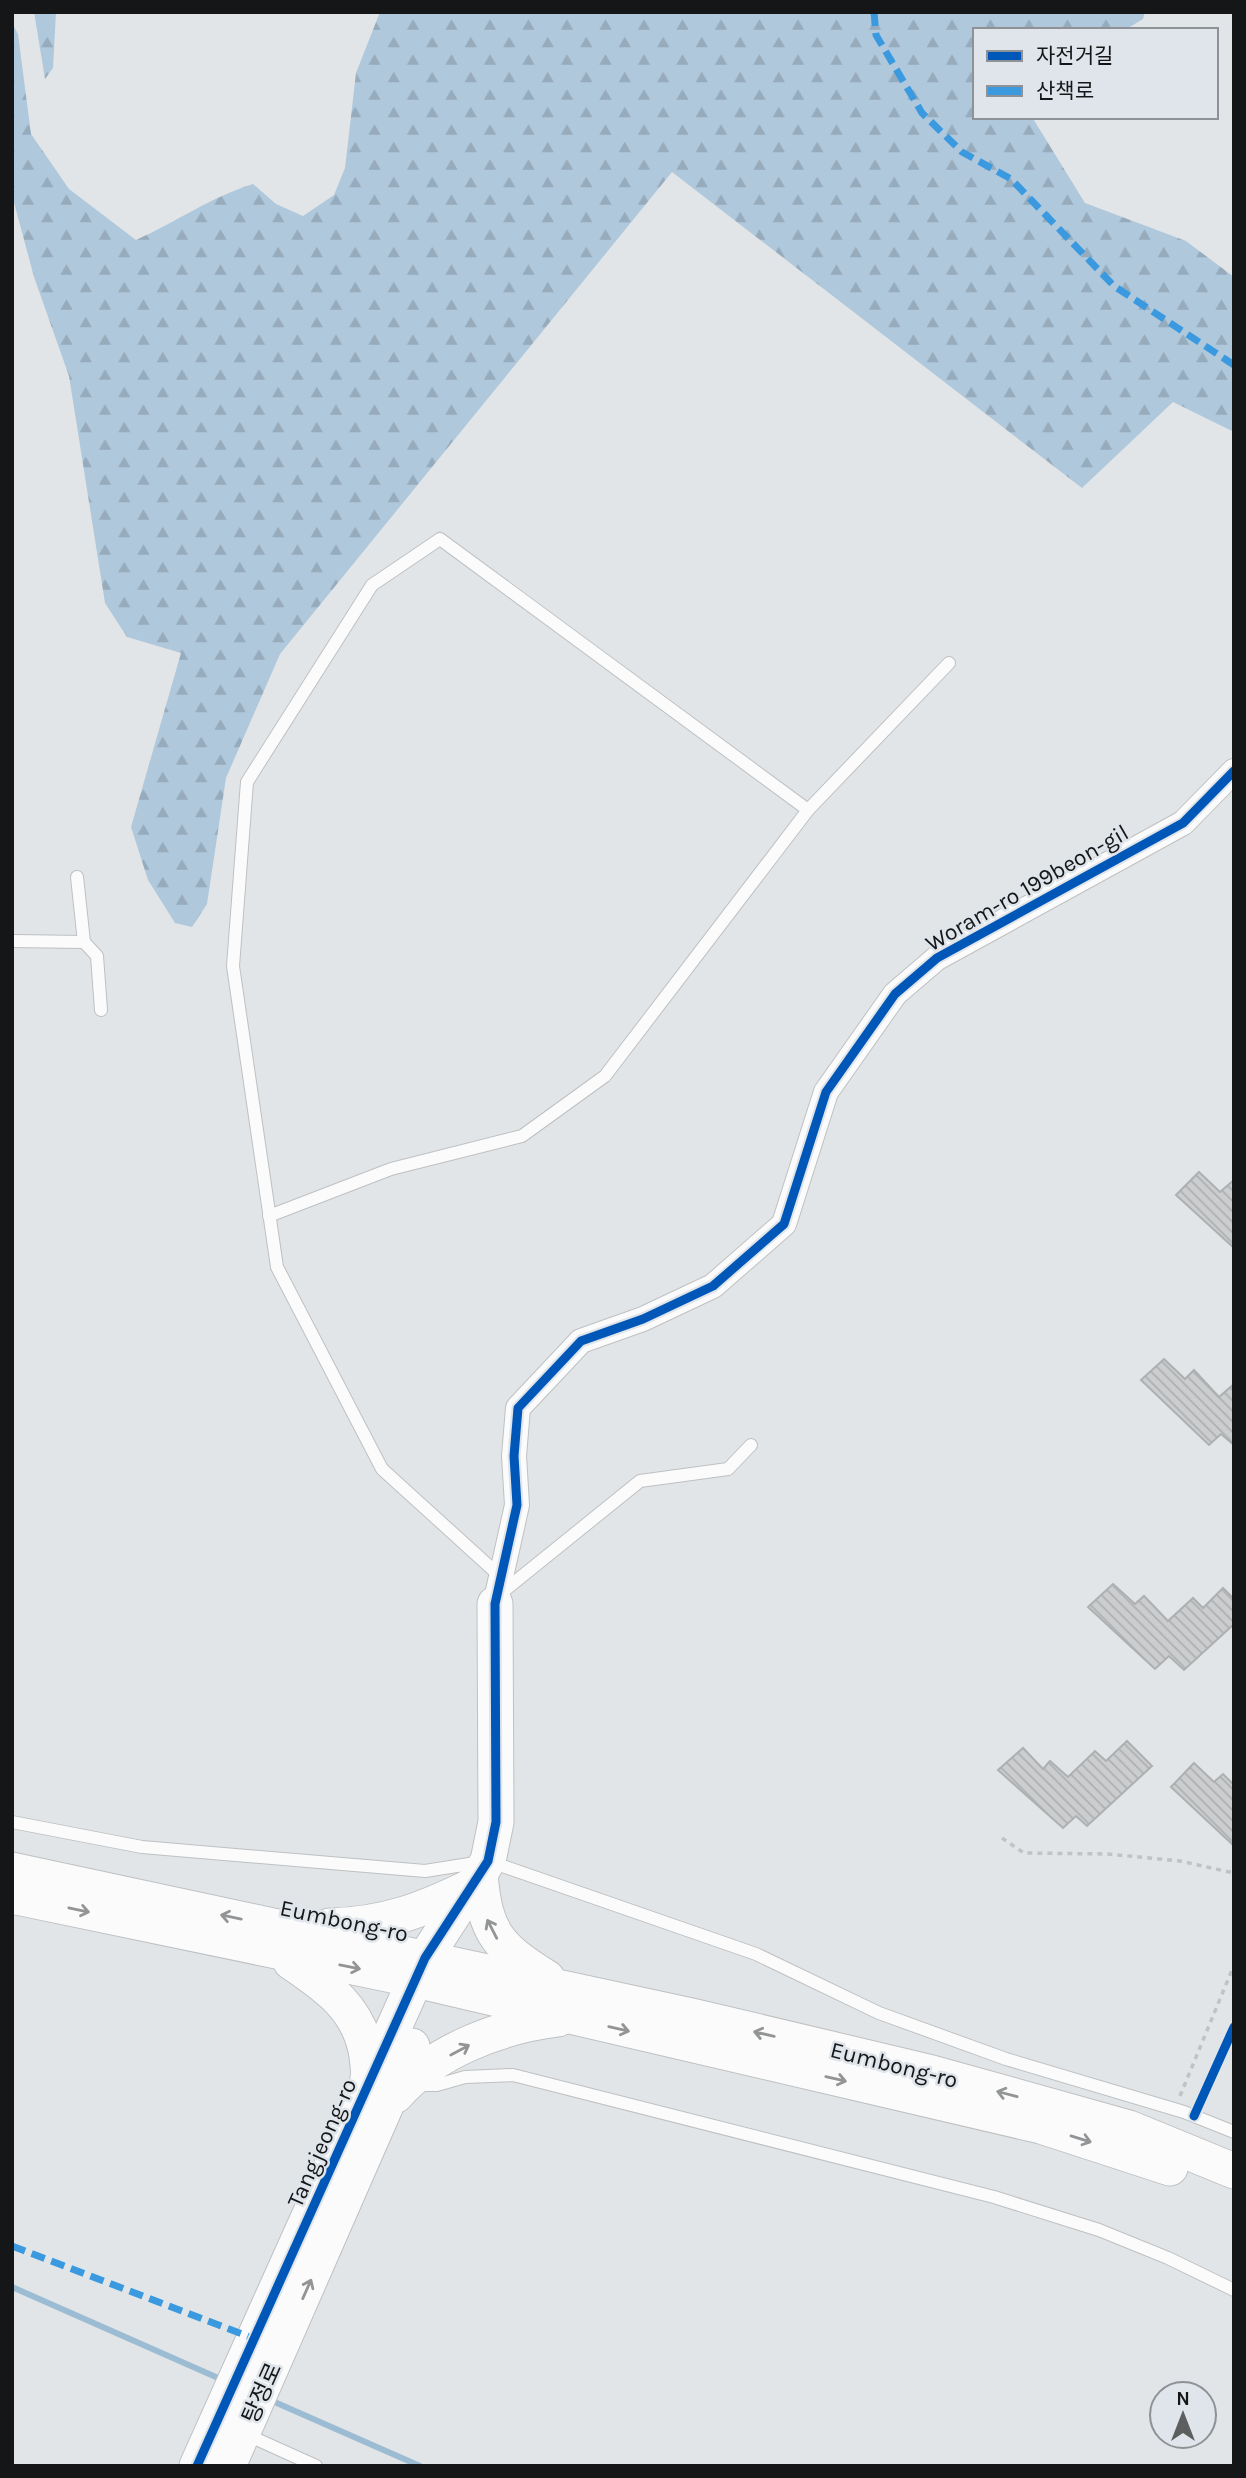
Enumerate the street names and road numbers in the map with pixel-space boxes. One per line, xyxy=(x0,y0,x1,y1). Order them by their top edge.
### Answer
street label: Woram-ro 199beon-gil xyxy=(921,819,1133,957)
street label: Eumbong-ro xyxy=(277,1894,411,1948)
street label: Eumbong-ro xyxy=(828,2036,960,2094)
street label: Tangjeong-ro xyxy=(282,2074,362,2212)
street label: 탕정로 xyxy=(237,2359,287,2427)

